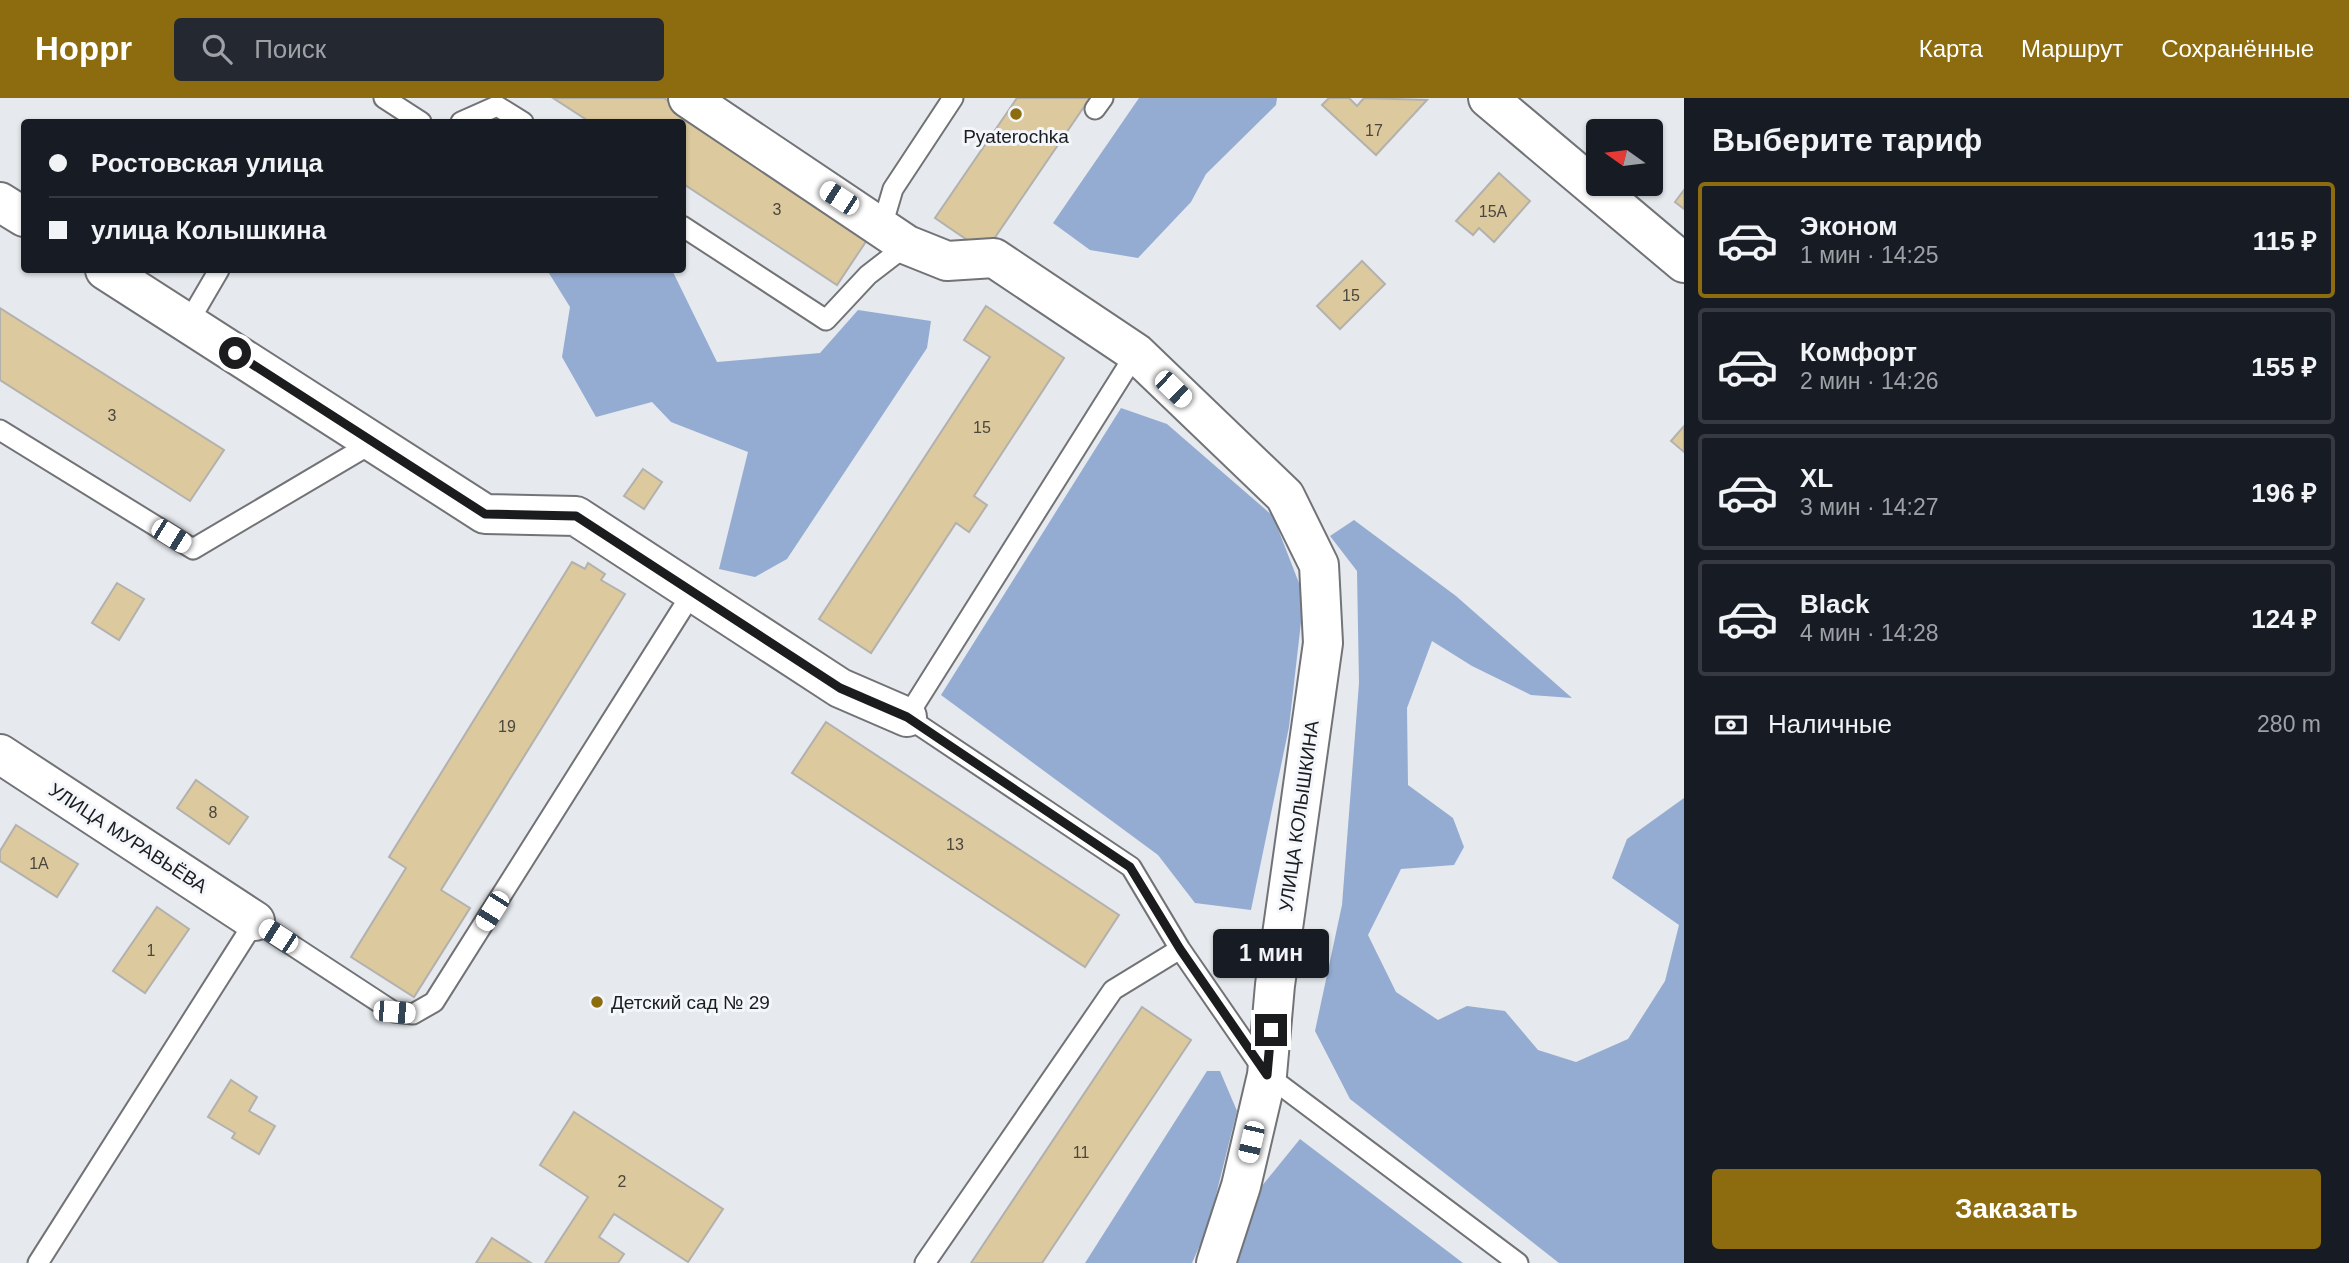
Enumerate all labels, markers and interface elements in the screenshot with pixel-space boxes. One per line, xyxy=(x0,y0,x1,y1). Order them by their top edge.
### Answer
search box xyxy=(174,18,664,81)
text: Hoppr xyxy=(35,30,132,67)
icon: search xyxy=(198,30,236,68)
text: Поиск xyxy=(254,34,326,64)
text: Карта xyxy=(1919,35,1983,62)
text: Маршрут xyxy=(2021,35,2123,62)
text: Сохранённые xyxy=(2161,35,2314,62)
marker: Pyaterochka xyxy=(1008,106,1024,122)
north arrow xyxy=(1586,119,1662,196)
map controls xyxy=(1586,119,1663,196)
house number: 17 xyxy=(1365,122,1383,139)
text: Выберите тариф xyxy=(1712,122,1982,158)
place label: Pyaterochka xyxy=(963,126,1069,147)
text: Ростовская улица xyxy=(91,148,323,178)
car xyxy=(816,178,863,218)
house number: 3 xyxy=(773,201,782,218)
house number: 15А xyxy=(1479,203,1508,220)
icon: car xyxy=(1716,209,1779,272)
text: Эконом xyxy=(1800,211,1898,241)
text: улица Колышкина xyxy=(91,215,326,245)
text: 115 ₽ xyxy=(2253,226,2317,256)
text: 1 мин · 14:25 xyxy=(1800,242,1939,268)
house number: 15 xyxy=(1342,287,1360,304)
icon: car xyxy=(1716,335,1779,398)
route start xyxy=(219,337,251,369)
text: Комфорт xyxy=(1800,337,1917,367)
text: 155 ₽ xyxy=(2251,352,2317,382)
car xyxy=(1151,367,1196,411)
text: 2 мин · 14:26 xyxy=(1800,368,1939,394)
house number: 3 xyxy=(108,407,117,424)
house number: 15 xyxy=(973,419,991,436)
icon: car xyxy=(1716,461,1779,524)
text: XL xyxy=(1800,463,1833,493)
text: 196 ₽ xyxy=(2251,478,2317,508)
text: 3 мин · 14:27 xyxy=(1800,494,1939,520)
car xyxy=(148,516,195,556)
icon: car xyxy=(1716,587,1779,650)
text: Black xyxy=(1800,589,1869,619)
text: 124 ₽ xyxy=(2251,604,2317,634)
text: 4 мин · 14:28 xyxy=(1800,620,1939,646)
icon: cash xyxy=(1712,706,1750,744)
text: Наличные xyxy=(1768,709,1892,739)
text: 280 m xyxy=(2257,711,2321,737)
house number: 19 xyxy=(498,718,516,735)
street label: УЛИЦА КОЛЫШКИНА xyxy=(1275,719,1323,913)
street label: УЛИЦА МУРАВЬЁВА xyxy=(45,779,211,897)
house number: 8 xyxy=(209,804,218,821)
house number: 13 xyxy=(946,836,964,853)
house number: 1А xyxy=(29,855,49,872)
car xyxy=(472,888,513,934)
car xyxy=(255,916,302,956)
callout: 1 мин xyxy=(1213,928,1329,978)
text: 1 мин xyxy=(1239,940,1303,966)
house number: 1 xyxy=(147,942,156,959)
place label: Детский сад № 29 xyxy=(611,992,770,1013)
marker: Детский сад № 29 xyxy=(589,994,605,1010)
car xyxy=(373,1000,416,1024)
route end xyxy=(1255,1014,1287,1046)
car xyxy=(1237,1119,1266,1165)
house number: 11 xyxy=(1073,1144,1089,1161)
button: Заказать xyxy=(1712,1169,2321,1249)
house number: 2 xyxy=(618,1173,627,1190)

